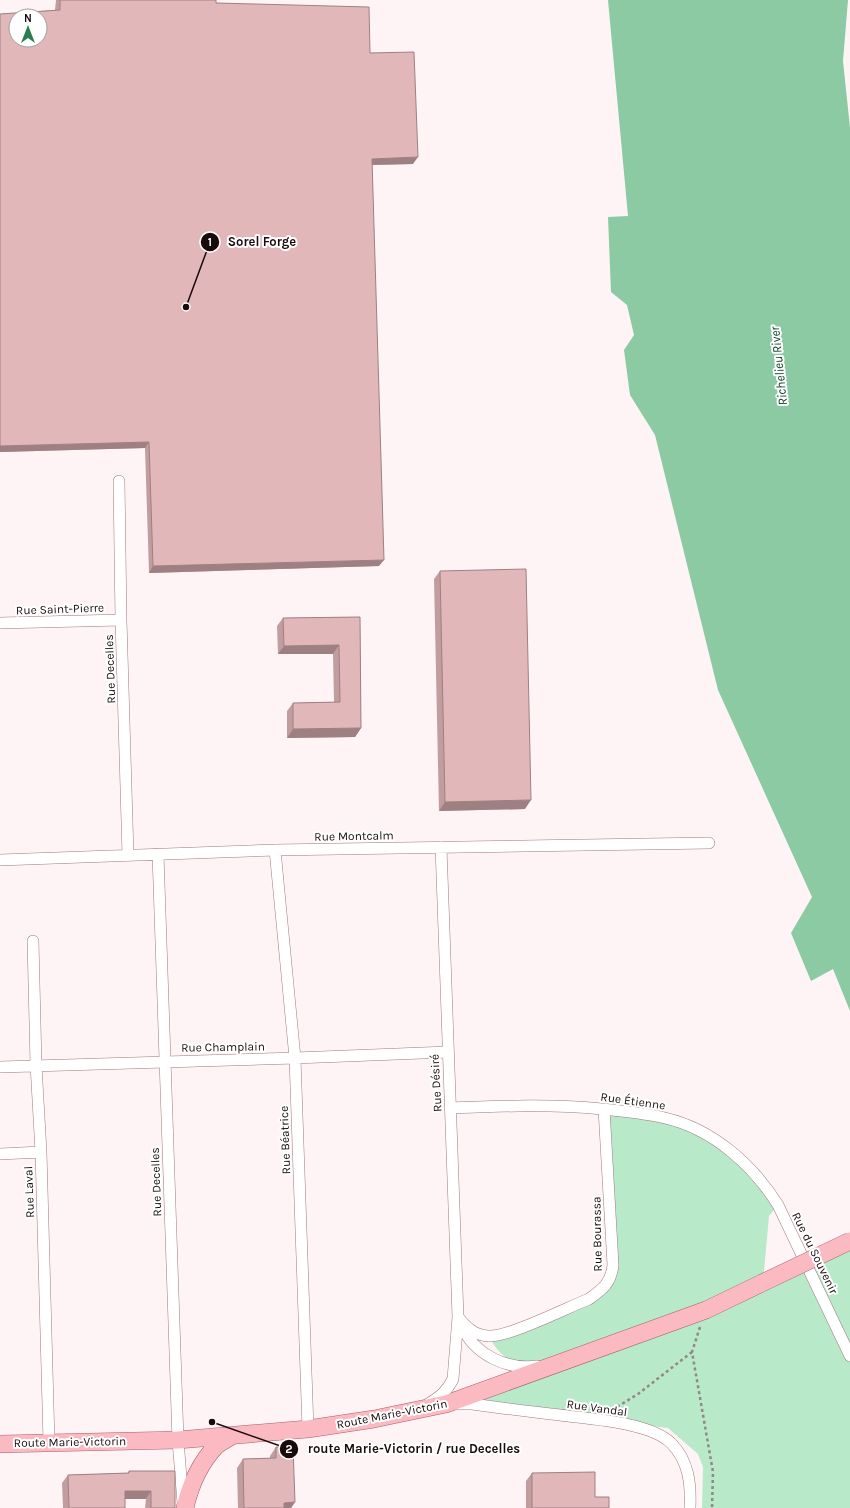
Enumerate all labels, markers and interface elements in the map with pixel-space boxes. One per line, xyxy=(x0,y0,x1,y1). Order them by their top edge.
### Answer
north arrow xyxy=(8,8,48,48)
text: N xyxy=(24,12,32,25)
callout: Sorel Forge xyxy=(200,229,304,254)
text: Sorel Forge xyxy=(228,234,296,249)
text: 1 xyxy=(208,235,212,249)
water label: Richelieu River xyxy=(767,325,790,406)
street label: Rue Saint-Pierre xyxy=(16,600,104,618)
street label: Rue Decelles xyxy=(102,634,118,704)
street label: Rue Montcalm xyxy=(314,828,394,844)
street label: Rue Champlain xyxy=(181,1039,265,1055)
street label: Rue Désiré xyxy=(427,1054,445,1112)
street label: Rue Étienne xyxy=(600,1089,666,1112)
street label: Rue Béatrice xyxy=(277,1105,293,1175)
street label: Rue Decelles xyxy=(148,1147,164,1217)
street label: Rue Laval xyxy=(21,1166,37,1218)
street label: Rue Bourassa xyxy=(589,1196,605,1272)
street label: Rue du Souvenir xyxy=(789,1210,841,1297)
street label: Route Marie-Victorin xyxy=(335,1396,449,1432)
street label: Rue Vandal xyxy=(566,1397,628,1419)
street label: Route Marie-Victorin xyxy=(14,1434,126,1450)
callout: route Marie-Victorin / rue Decelles xyxy=(279,1436,528,1461)
text: route Marie-Victorin / rue Decelles xyxy=(308,1441,520,1456)
text: 2 xyxy=(285,1442,293,1456)

